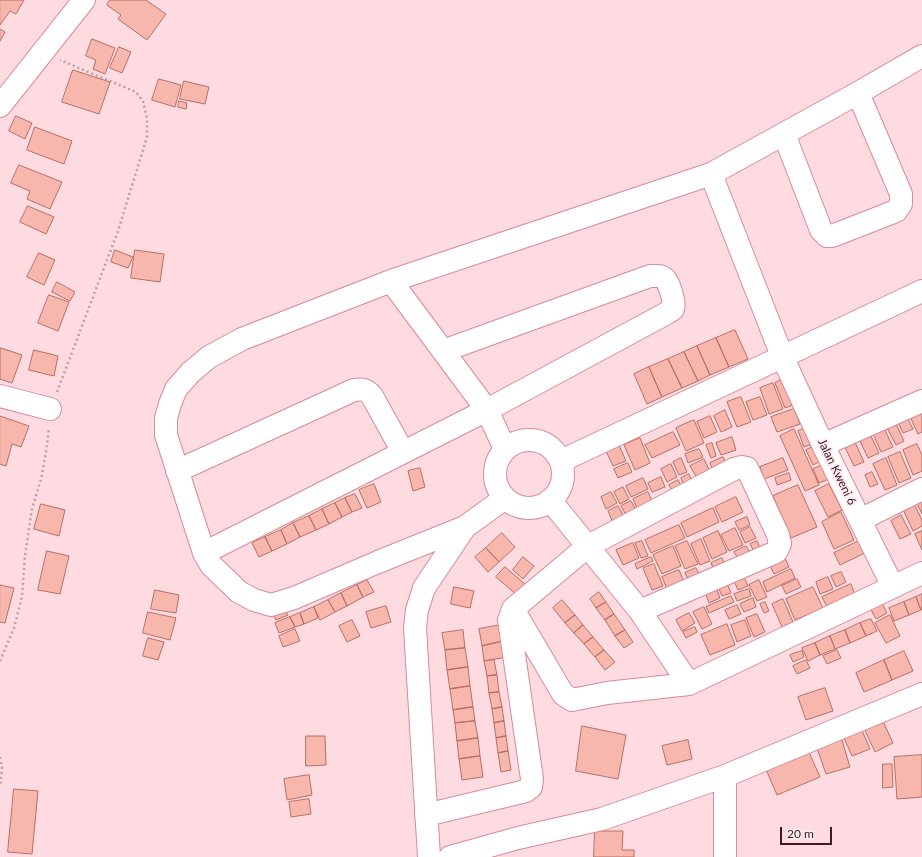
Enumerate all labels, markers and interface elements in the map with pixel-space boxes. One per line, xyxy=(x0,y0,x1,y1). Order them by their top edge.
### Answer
street label: Jalan Kweni 6 xyxy=(815,436,859,508)
scale bar xyxy=(782,819,834,845)
text: 20 m xyxy=(787,826,814,841)

